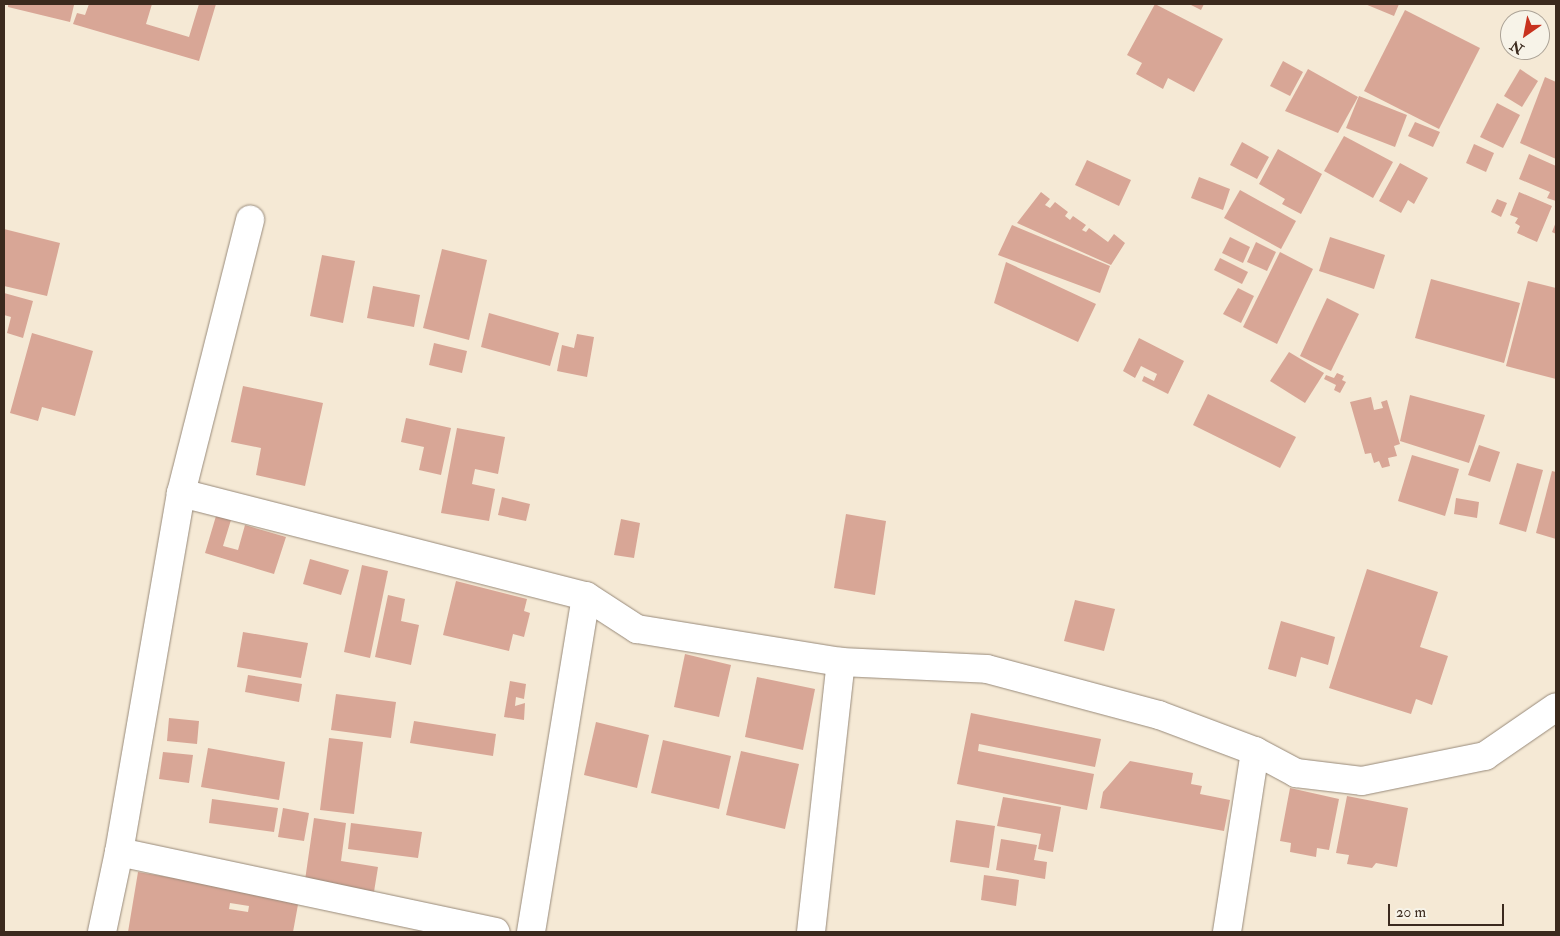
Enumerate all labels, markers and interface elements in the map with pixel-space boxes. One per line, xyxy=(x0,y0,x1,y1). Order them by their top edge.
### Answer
north arrow xyxy=(1500,10,1550,60)
text: N xyxy=(1507,37,1527,58)
scale bar xyxy=(1390,894,1506,926)
text: 20 m xyxy=(1396,903,1426,922)

